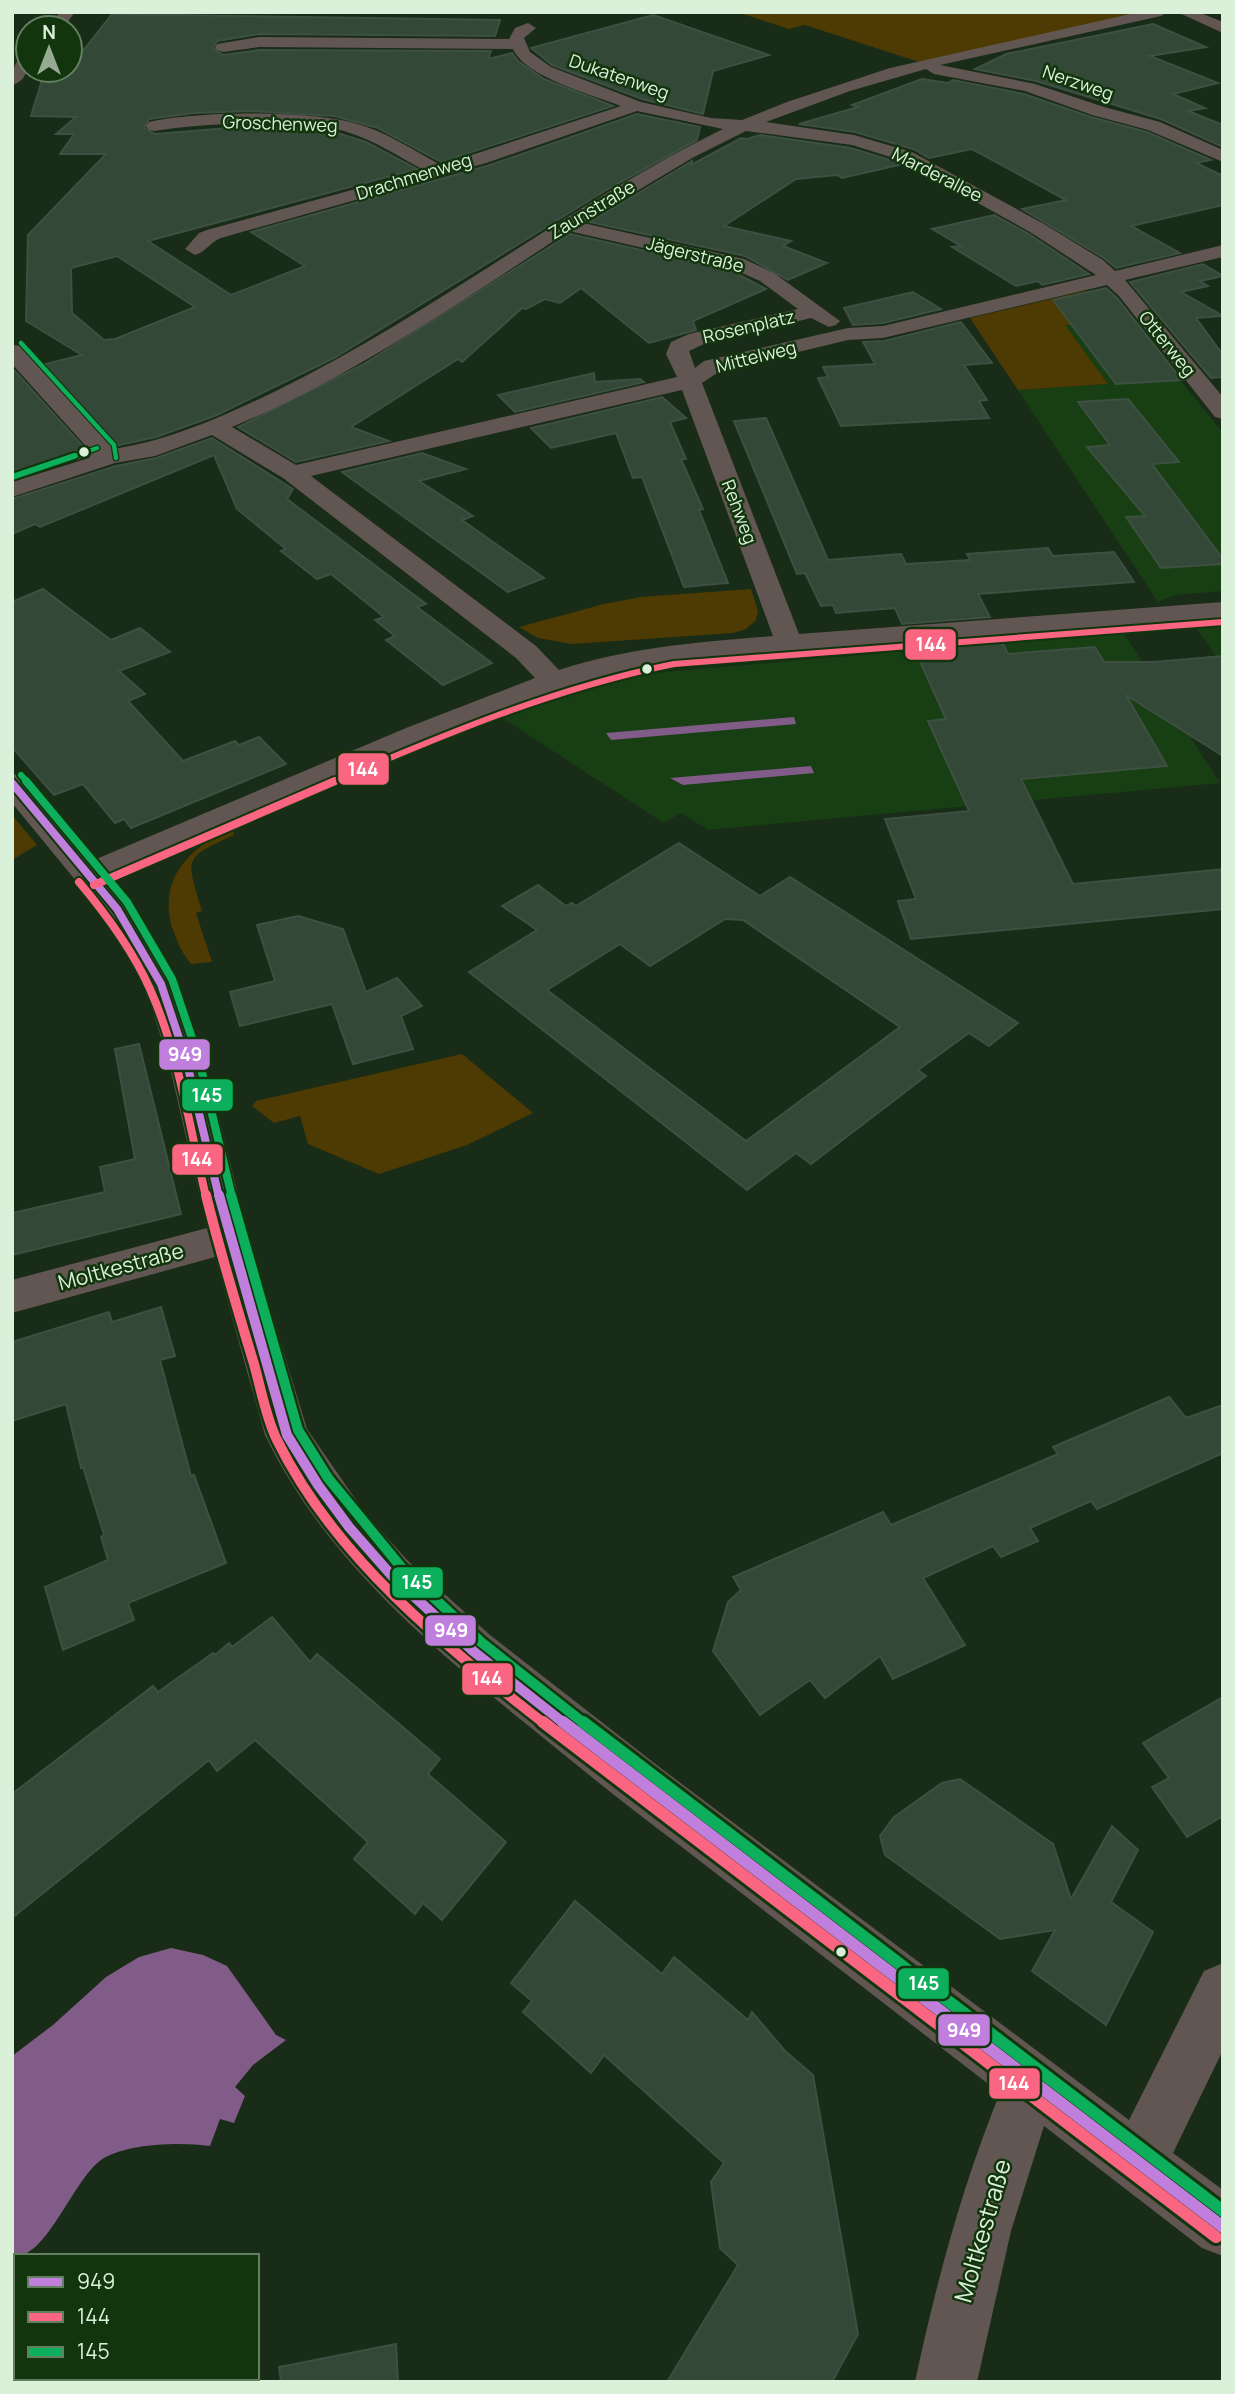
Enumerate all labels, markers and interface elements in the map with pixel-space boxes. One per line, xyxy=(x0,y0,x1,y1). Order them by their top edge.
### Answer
north arrow xyxy=(14,14,84,84)
text: N xyxy=(42,19,56,45)
street label: Dukatenweg xyxy=(566,48,672,104)
street label: Nerzweg xyxy=(1040,59,1117,105)
street label: Groschenweg xyxy=(222,109,338,137)
street label: Marderallee xyxy=(888,141,987,207)
street label: Drachmenweg xyxy=(353,147,474,205)
street label: Zaunstraße xyxy=(544,174,639,244)
street label: Jägerstraße xyxy=(644,230,747,278)
street label: Rosenplatz xyxy=(700,304,797,348)
street label: Otterweg xyxy=(1134,306,1202,381)
street label: Mittelweg xyxy=(713,334,798,378)
unlabelled marker xyxy=(77,445,91,459)
street label: Rehweg xyxy=(717,476,763,547)
line badge: 144 xyxy=(904,628,957,661)
text: 144 xyxy=(915,631,947,657)
unlabelled marker xyxy=(640,662,654,676)
line badge: 144 xyxy=(337,752,390,786)
text: 144 xyxy=(347,756,379,782)
line badge: 949 xyxy=(158,1038,211,1071)
text: 949 xyxy=(168,1041,202,1067)
line badge: 145 xyxy=(181,1078,234,1112)
text: 145 xyxy=(191,1082,223,1108)
line badge: 144 xyxy=(171,1143,224,1176)
text: 144 xyxy=(181,1146,213,1172)
street label: Moltkestraße xyxy=(55,1236,187,1296)
line badge: 145 xyxy=(391,1566,444,1599)
text: 145 xyxy=(401,1569,433,1595)
line badge: 949 xyxy=(424,1614,477,1647)
text: 949 xyxy=(434,1617,468,1643)
line badge: 144 xyxy=(461,1662,514,1696)
text: 144 xyxy=(471,1665,503,1691)
unlabelled marker xyxy=(834,1945,848,1959)
line badge: 145 xyxy=(897,1967,950,2000)
text: 145 xyxy=(908,1970,940,1996)
line badge: 949 xyxy=(937,2013,991,2047)
text: 949 xyxy=(947,2017,981,2043)
line badge: 144 xyxy=(988,2067,1041,2100)
text: 144 xyxy=(998,2070,1030,2096)
street label: Moltkestraße xyxy=(945,2155,1018,2306)
legend xyxy=(14,2254,259,2380)
text: 949 xyxy=(77,2267,115,2295)
text: 144 xyxy=(77,2302,110,2330)
text: 145 xyxy=(77,2337,110,2365)

